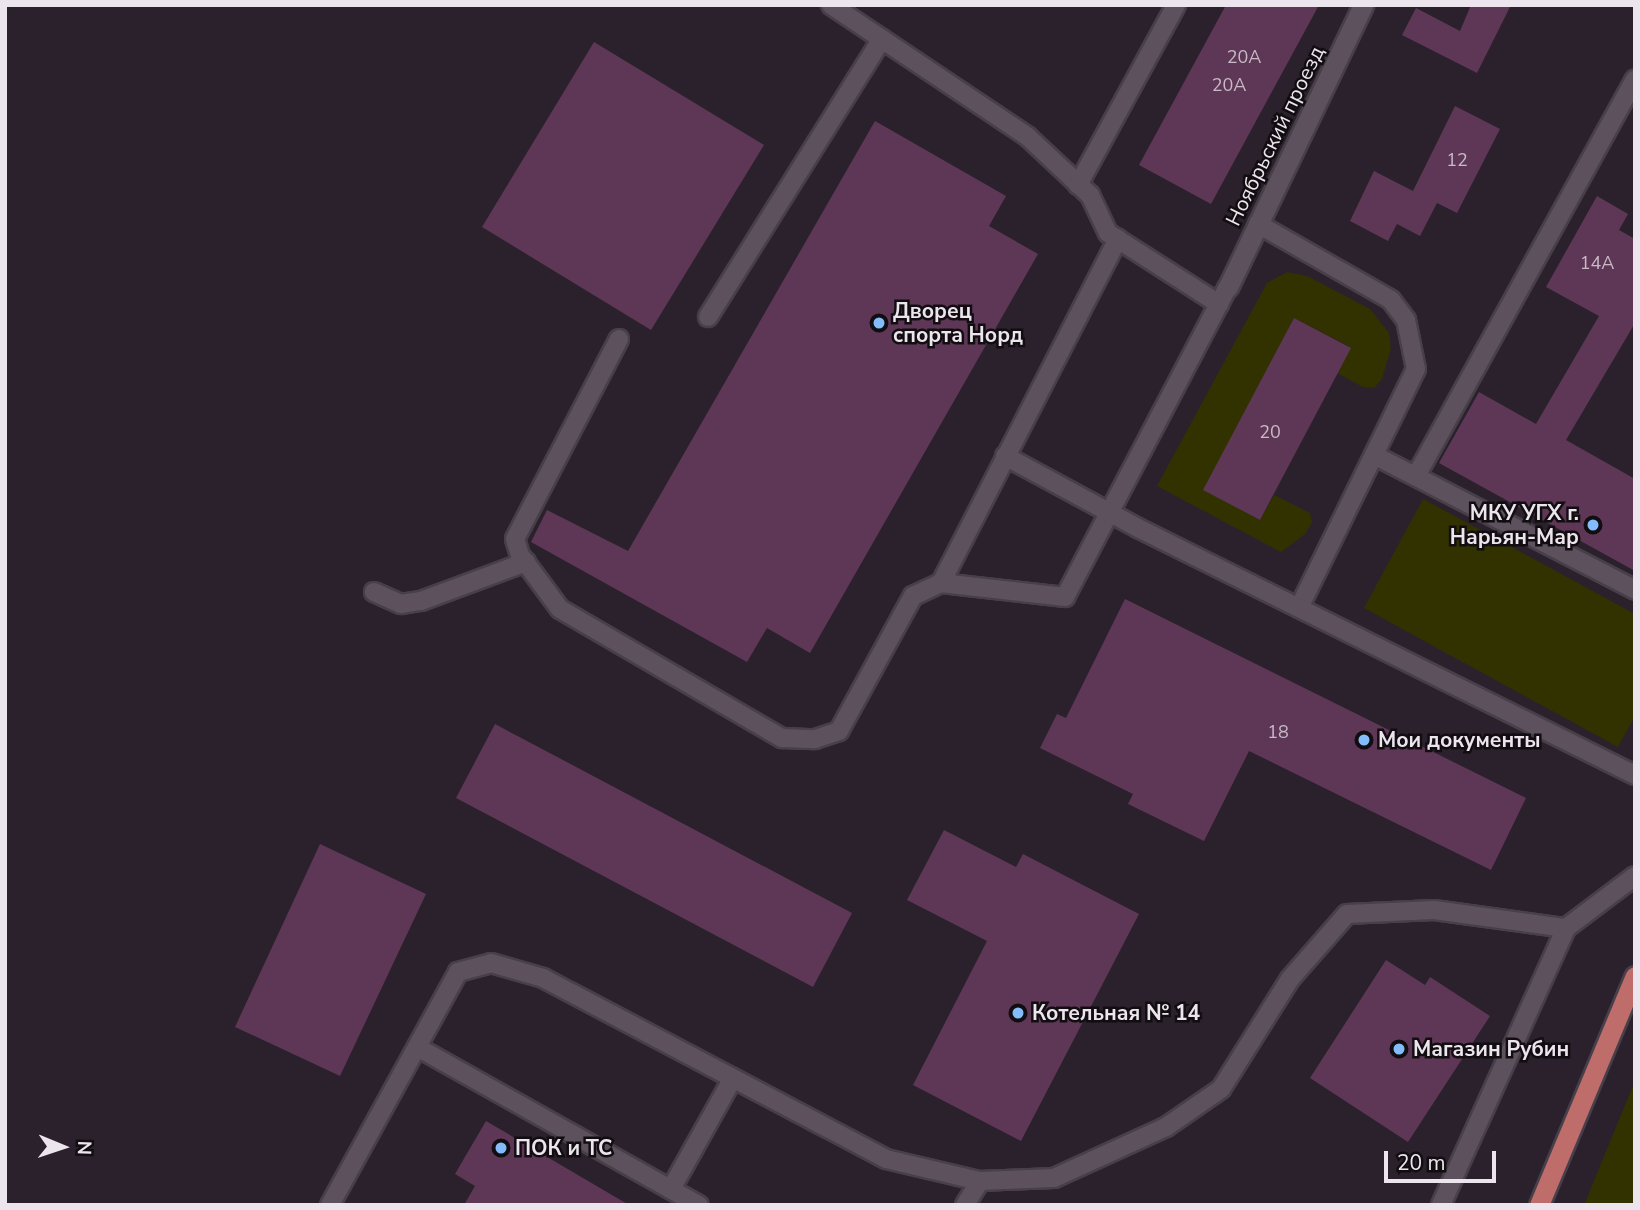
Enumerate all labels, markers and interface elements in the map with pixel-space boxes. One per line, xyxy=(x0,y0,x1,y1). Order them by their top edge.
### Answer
street label: Ноябрьский проезд xyxy=(1221,42,1329,230)
house number: 20А xyxy=(1227,46,1261,68)
house number: 20А xyxy=(1212,74,1246,96)
house number: 12 xyxy=(1446,149,1468,171)
house number: 14А xyxy=(1580,252,1614,274)
place label: Дворец спорта Норд xyxy=(893,298,1023,348)
marker: Дворец спорта Норд xyxy=(871,315,887,331)
house number: 20 xyxy=(1259,421,1281,443)
place label: МКУ УГХ г. Нарьян-Мар xyxy=(1450,500,1579,550)
marker: МКУ УГХ г. Нарьян-Мар xyxy=(1585,517,1601,533)
house number: 18 xyxy=(1267,721,1289,743)
place label: Мои документы xyxy=(1378,727,1540,753)
marker: Мои документы xyxy=(1356,732,1372,748)
place label: Котельная № 14 xyxy=(1032,1000,1200,1026)
marker: Котельная № 14 xyxy=(1010,1005,1026,1021)
place label: Магазин Рубин xyxy=(1413,1036,1569,1062)
marker: Магазин Рубин xyxy=(1391,1041,1407,1057)
north arrow xyxy=(28,1112,98,1182)
place label: ПОК и ТС xyxy=(515,1135,612,1161)
scale bar xyxy=(1388,1136,1500,1180)
text: N xyxy=(71,1140,97,1155)
marker: ПОК и ТС xyxy=(493,1140,509,1156)
text: 20 m xyxy=(1397,1149,1446,1177)

